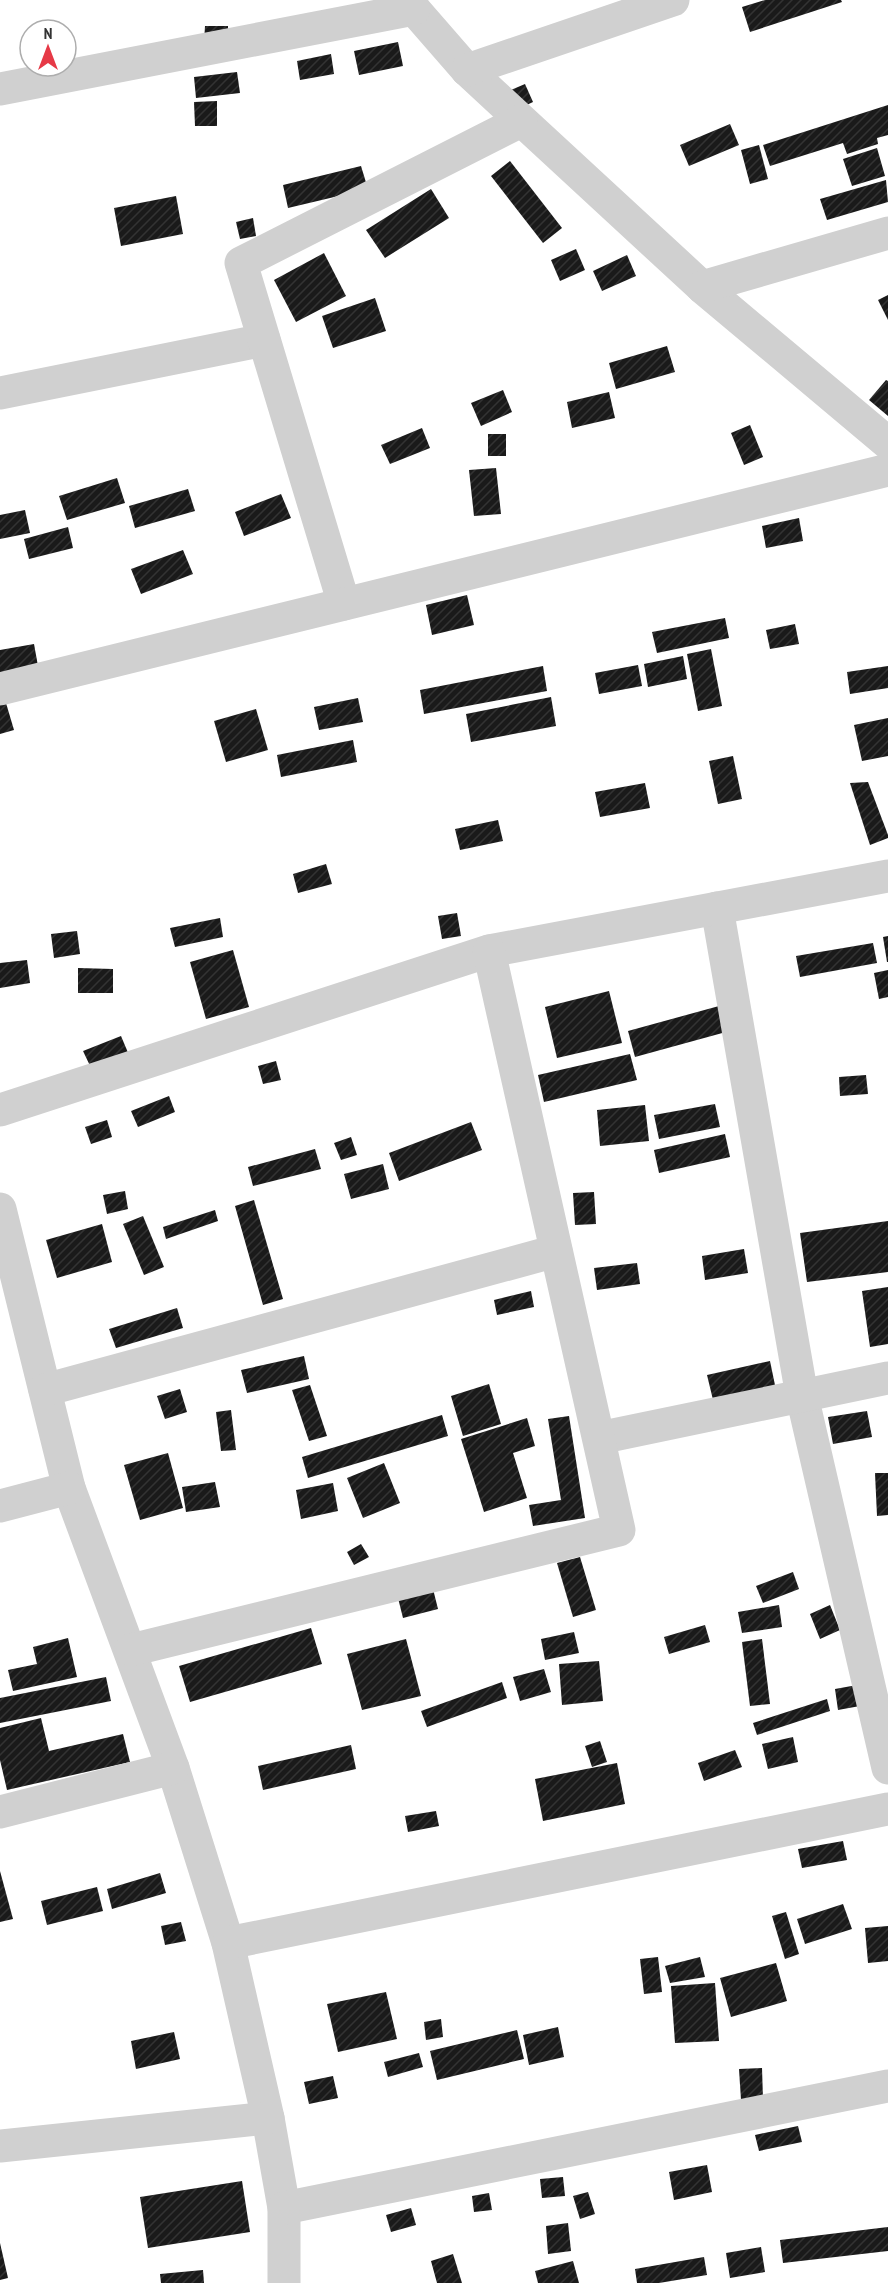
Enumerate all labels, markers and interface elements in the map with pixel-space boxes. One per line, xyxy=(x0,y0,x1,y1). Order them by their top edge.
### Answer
north arrow xyxy=(18,18,78,78)
text: N xyxy=(44,23,52,43)

